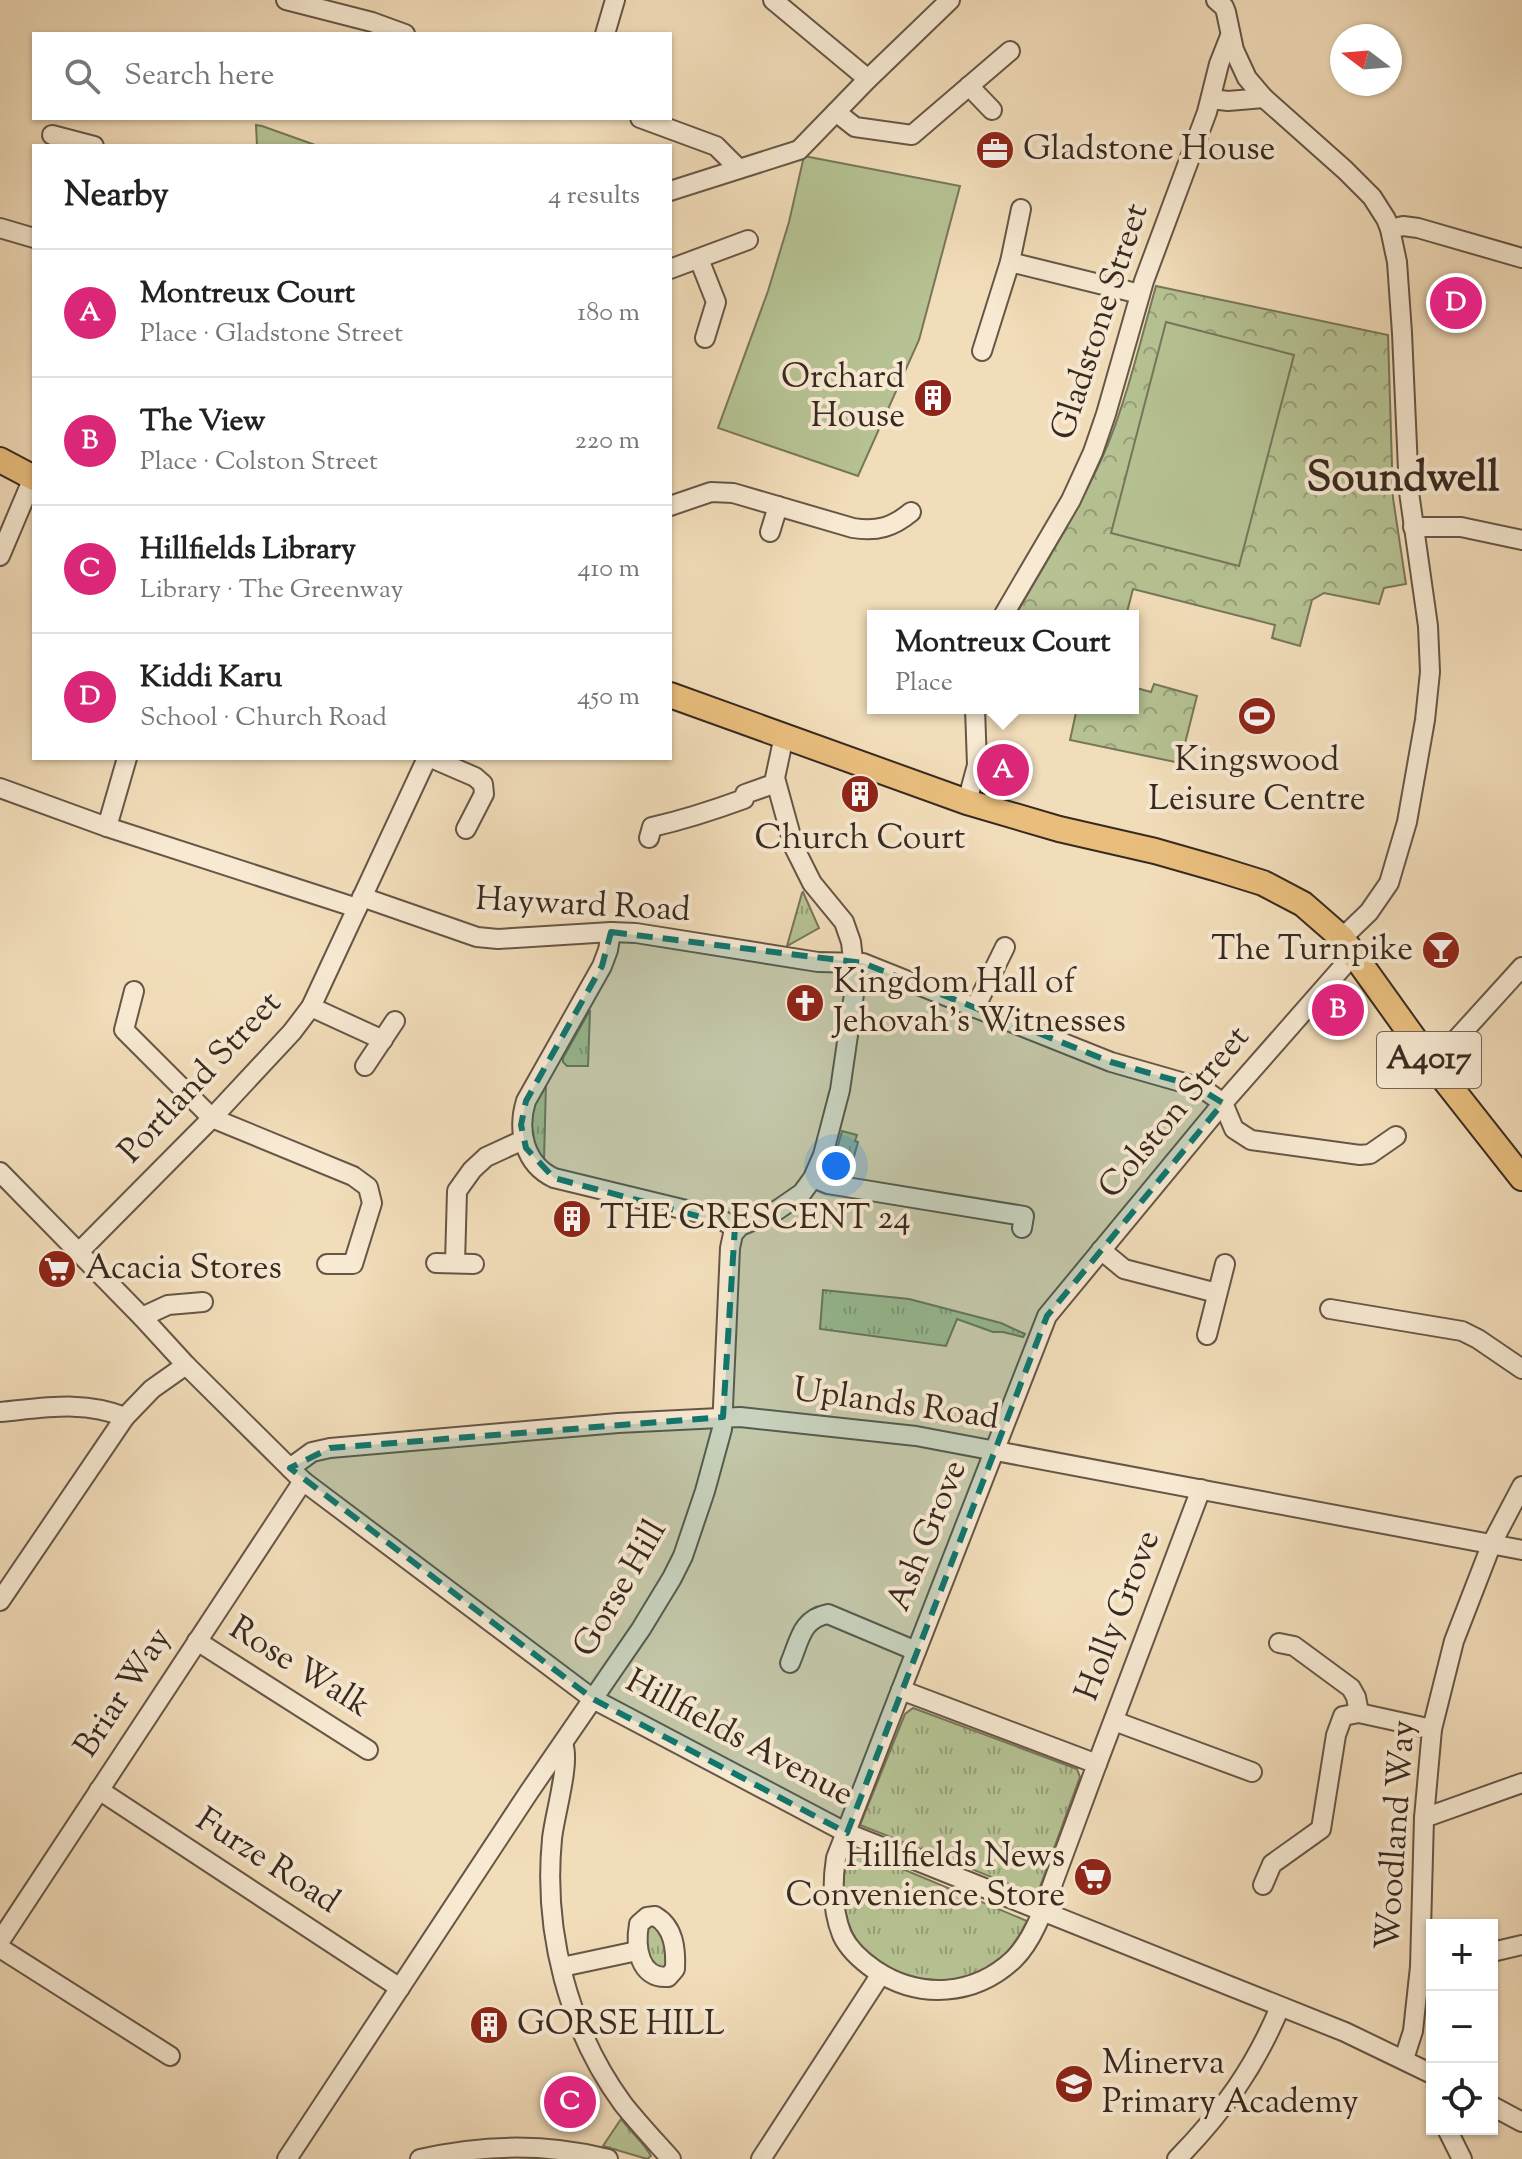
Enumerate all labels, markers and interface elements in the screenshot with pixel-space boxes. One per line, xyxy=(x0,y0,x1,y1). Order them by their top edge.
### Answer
north arrow xyxy=(1330,24,1402,96)
search box xyxy=(32,32,672,120)
icon: search xyxy=(60,54,104,98)
text: Search here xyxy=(124,55,274,98)
place label: Gladstone House xyxy=(1023,126,1275,175)
office icon: Gladstone House xyxy=(974,129,1016,171)
text: Nearby xyxy=(64,172,169,221)
text: 4 results xyxy=(548,178,640,215)
street label: Gladstone Street xyxy=(1040,197,1162,447)
text: Montreux Court xyxy=(140,273,355,316)
pin: D xyxy=(1430,273,1482,333)
text: A xyxy=(79,295,101,332)
text: 180 m xyxy=(577,295,640,332)
text: Place · Gladstone Street xyxy=(140,316,403,353)
place label: Orchard House xyxy=(781,354,905,442)
building icon: Orchard House xyxy=(912,377,954,419)
text: The View xyxy=(140,401,266,444)
text: B xyxy=(82,423,98,460)
text: 220 m xyxy=(575,423,640,460)
text: Place · Colston Street xyxy=(140,444,378,481)
district label: Soundwell xyxy=(1307,450,1500,510)
text: Hillfields Library xyxy=(140,529,356,572)
text: C xyxy=(80,551,100,588)
text: 410 m xyxy=(578,551,640,588)
text: Library · The Greenway xyxy=(140,572,404,609)
popup xyxy=(867,610,1139,714)
text: Montreux Court xyxy=(895,622,1111,665)
text: Kiddi Karu xyxy=(140,657,282,700)
text: Place xyxy=(895,665,953,702)
text: D xyxy=(80,679,100,716)
text: 450 m xyxy=(577,679,640,716)
sports icon: Kingswood Leisure Centre xyxy=(1236,695,1278,737)
text: School · Church Road xyxy=(140,700,387,737)
place label: Kingswood Leisure Centre xyxy=(1148,737,1366,825)
pin: A xyxy=(977,740,1029,800)
building icon: Church Court xyxy=(839,773,881,815)
place label: Church Court xyxy=(755,815,966,864)
street label: Hayward Road xyxy=(474,876,692,936)
place label: The Turnpike xyxy=(1211,926,1413,975)
bar icon: The Turnpike xyxy=(1420,929,1462,971)
place label: Kingdom Hall of Jehovah's Witnesses xyxy=(831,959,1126,1047)
pin: B xyxy=(1312,980,1364,1040)
street label: Portland Street xyxy=(108,981,294,1175)
church icon: Kingdom Hall of Jehovah's Witnesses xyxy=(784,982,826,1024)
street label: Colston Street xyxy=(1088,1015,1262,1210)
road number: A4017 xyxy=(1377,1032,1481,1088)
your location xyxy=(816,1146,856,1186)
place label: THE CRESCENT 24 xyxy=(600,1195,911,1244)
building icon: THE CRESCENT 24 xyxy=(551,1198,593,1240)
place label: Acacia Stores xyxy=(85,1245,282,1294)
supermarket icon: Acacia Stores xyxy=(36,1248,78,1290)
street label: Uplands Road xyxy=(790,1366,1002,1444)
street label: Ash Grove xyxy=(876,1453,980,1619)
street label: Gorse Hill xyxy=(562,1511,680,1667)
street label: Holly Grove xyxy=(1064,1524,1174,1708)
street label: Rose Walk xyxy=(219,1605,379,1731)
street label: Briar Way xyxy=(63,1618,185,1768)
street label: Hillfields Avenue xyxy=(616,1658,862,1820)
street label: Woodland Way xyxy=(1365,1718,1429,1951)
street label: Furze Road xyxy=(185,1797,349,1927)
place label: Hillfields News Convenience Store xyxy=(785,1833,1065,1921)
supermarket icon: Hillfields News Convenience Store xyxy=(1072,1856,1114,1898)
map controls xyxy=(1426,1919,1498,2135)
button: + xyxy=(1426,1919,1498,1991)
button: − xyxy=(1426,1991,1498,2063)
place label: GORSE HILL xyxy=(517,2001,725,2050)
building icon: GORSE HILL xyxy=(468,2004,510,2046)
place label: Minerva Primary Academy xyxy=(1102,2040,1359,2128)
school or university icon: Minerva Primary Academy xyxy=(1053,2063,1095,2105)
button: locate xyxy=(1426,2063,1498,2135)
pin: C xyxy=(544,2072,596,2132)

